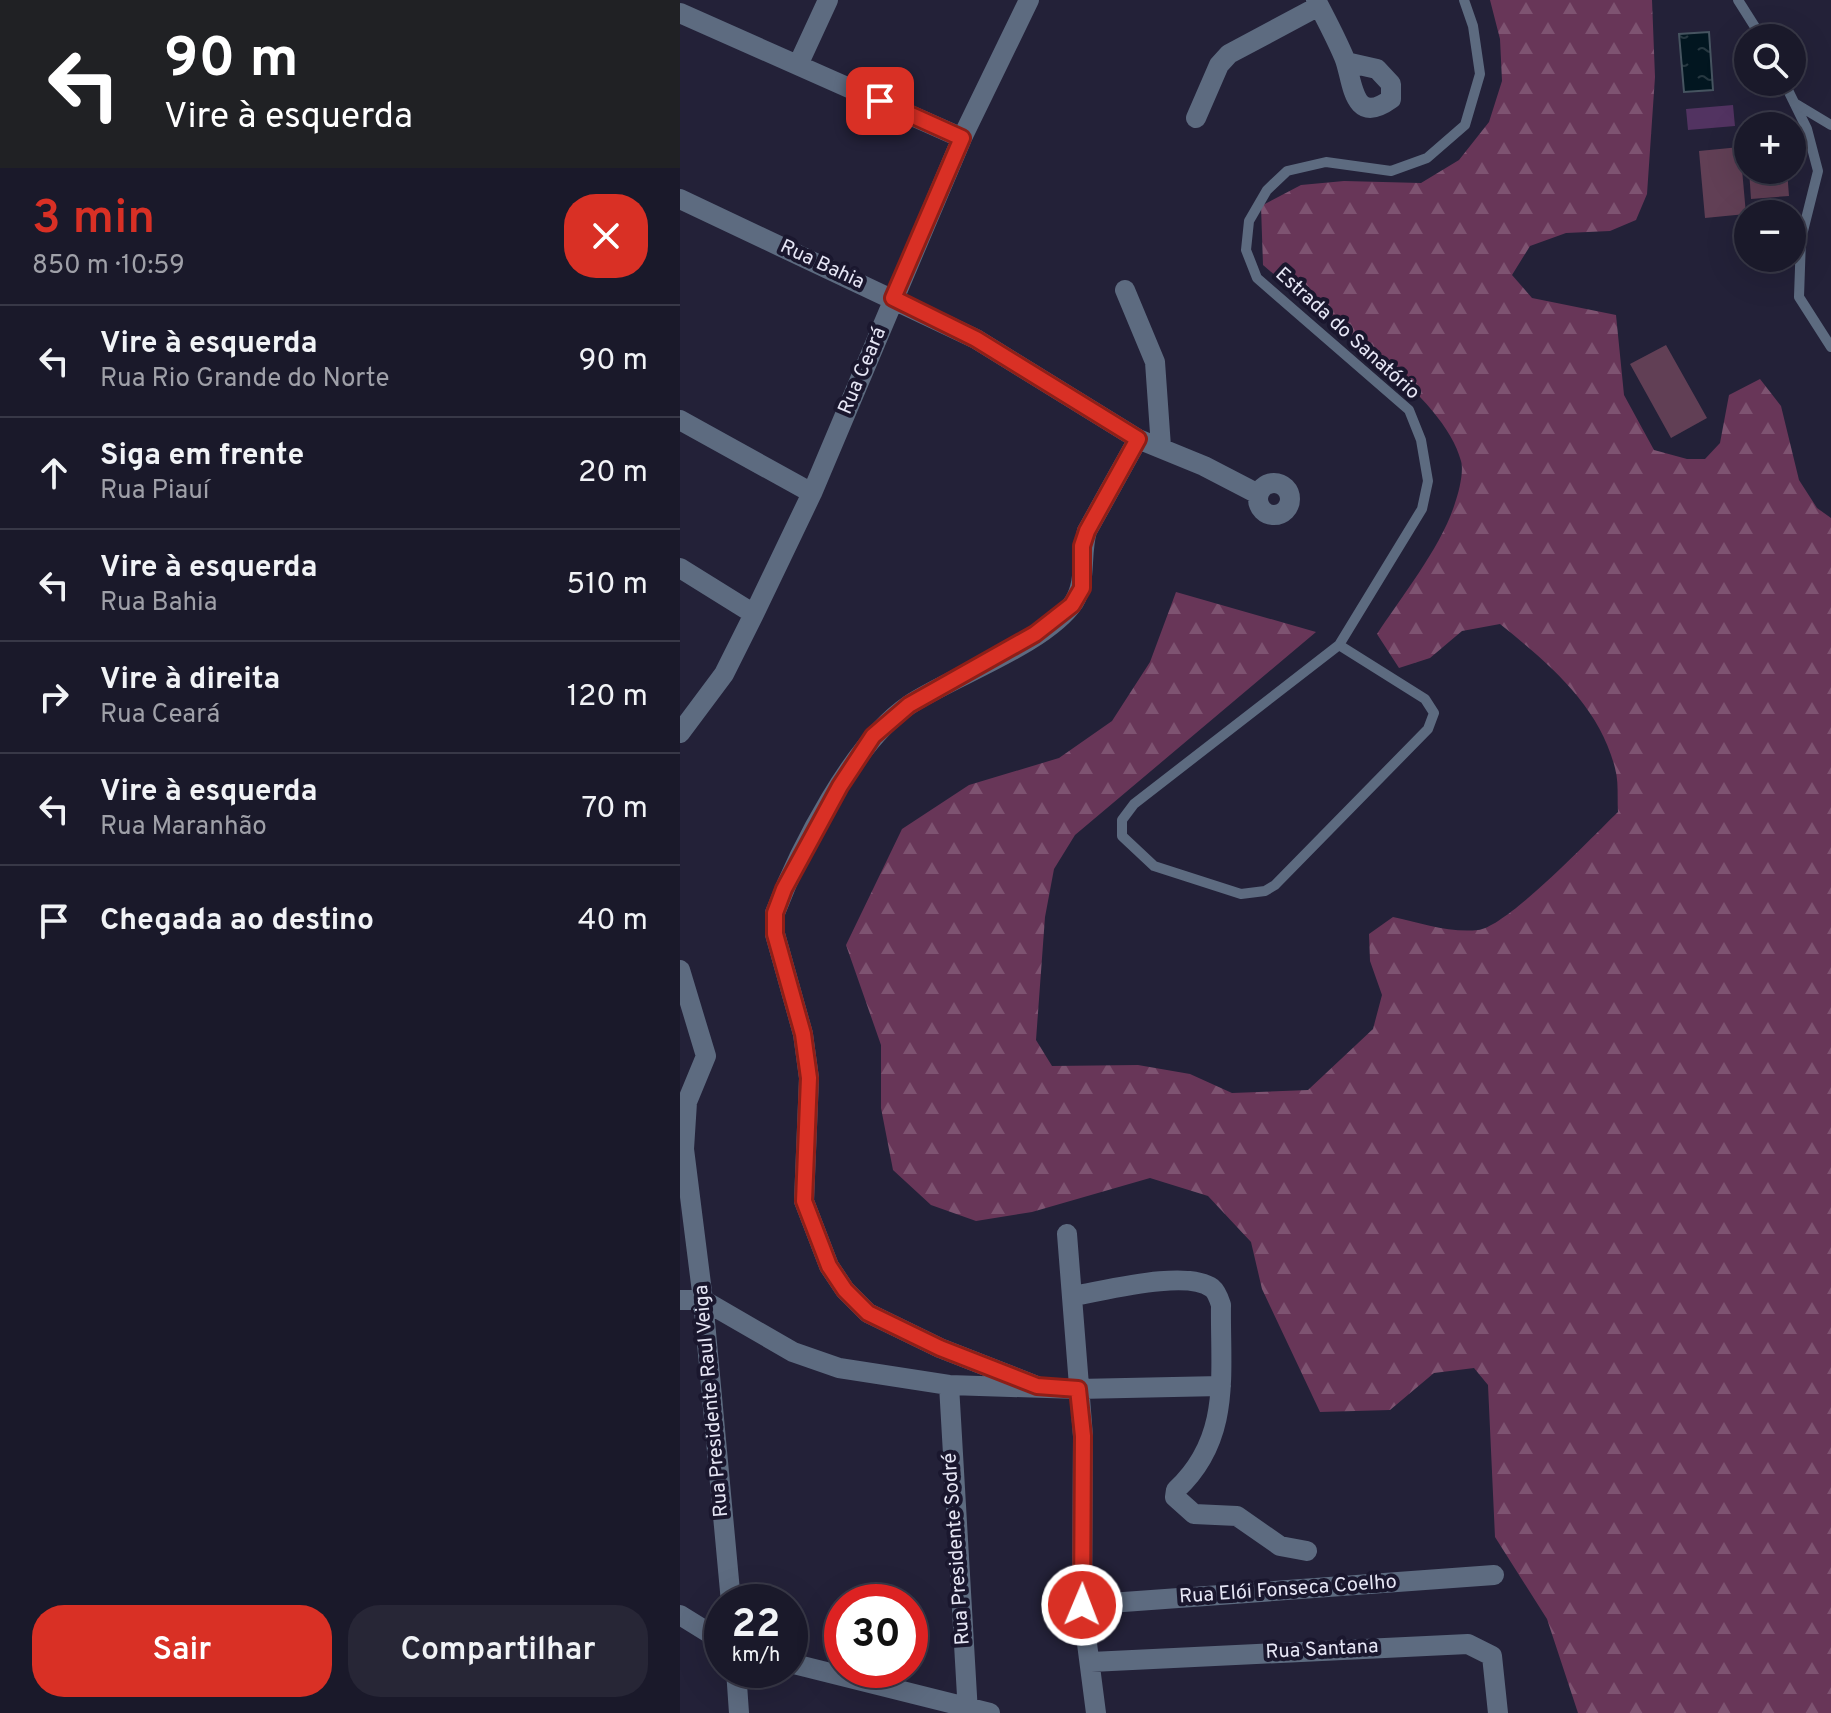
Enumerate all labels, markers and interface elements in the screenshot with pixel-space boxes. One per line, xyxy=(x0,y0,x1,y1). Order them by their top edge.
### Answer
map controls xyxy=(1734,24,1806,272)
button: search xyxy=(1734,24,1806,96)
text: 90 m xyxy=(164,26,299,96)
icon: left xyxy=(32,32,136,136)
pin xyxy=(846,67,914,135)
icon: arrive xyxy=(858,79,902,123)
text: Vire à esquerda xyxy=(164,95,413,141)
button: + xyxy=(1734,112,1806,184)
text: 3 min xyxy=(32,190,155,250)
button: close xyxy=(564,194,648,278)
button: − xyxy=(1734,200,1806,272)
street label: Rua Bahia xyxy=(776,234,868,296)
text: 850 m · 10:59 xyxy=(32,250,185,283)
street label: Estrada do Sanatório xyxy=(1269,262,1425,406)
street label: Rua Ceará xyxy=(833,323,893,419)
text: Vire à esquerda xyxy=(100,326,317,363)
icon: left xyxy=(32,339,76,383)
text: 90 m xyxy=(579,343,648,380)
text: Rua Rio Grande do Norte xyxy=(100,363,389,396)
text: Siga em frente xyxy=(100,438,304,475)
icon: ahead xyxy=(32,451,76,495)
text: 20 m xyxy=(578,455,648,492)
text: Rua Piauí xyxy=(100,475,209,508)
text: Vire à esquerda xyxy=(100,550,317,587)
icon: left xyxy=(32,563,76,607)
text: 510 m xyxy=(566,567,648,604)
text: Rua Bahia xyxy=(100,587,217,620)
text: Vire à direita xyxy=(100,662,280,699)
icon: right xyxy=(32,675,76,719)
text: 120 m xyxy=(567,679,648,716)
text: Rua Ceará xyxy=(100,699,220,732)
text: Vire à esquerda xyxy=(100,774,317,811)
icon: left xyxy=(32,787,76,831)
text: 70 m xyxy=(582,791,648,828)
text: Rua Maranhão xyxy=(100,811,267,844)
icon: arrive xyxy=(32,899,76,943)
text: Chegada ao destino xyxy=(100,903,374,940)
text: 40 m xyxy=(578,903,648,940)
street label: Rua Presidente Raul Veiga xyxy=(689,1284,735,1518)
street label: Rua Presidente Sodré xyxy=(937,1452,977,1646)
position arrow xyxy=(1040,1563,1124,1647)
street label: Rua Elói Fonseca Coelho xyxy=(1178,1569,1398,1611)
speed limit sign: 30 xyxy=(824,1584,928,1688)
text: 22 xyxy=(732,1601,780,1651)
button: Sair xyxy=(32,1605,332,1697)
button: Compartilhar xyxy=(348,1605,648,1697)
street label: Rua Santana xyxy=(1265,1634,1379,1666)
text: km/h xyxy=(732,1643,780,1669)

